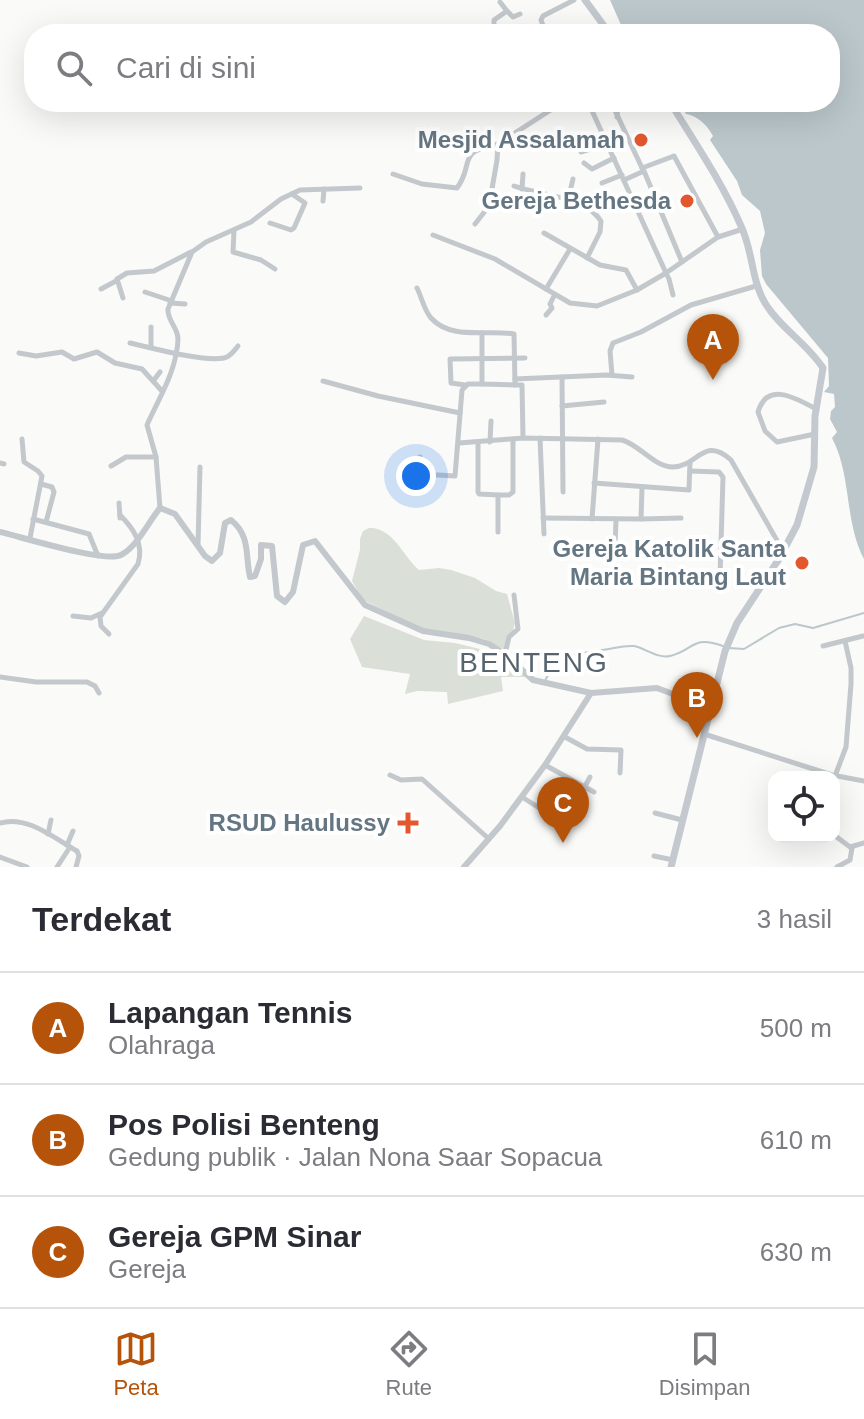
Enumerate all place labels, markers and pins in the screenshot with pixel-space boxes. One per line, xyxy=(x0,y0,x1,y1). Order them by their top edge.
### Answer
place label: Mesjid Assalamah xyxy=(418,126,625,153)
marker: Mesjid Assalamah xyxy=(632,131,650,149)
place label: Gereja Bethesda xyxy=(482,187,672,214)
marker: Gereja Bethesda xyxy=(678,192,696,210)
pin: A xyxy=(687,314,739,380)
place label: Gereja Katolik Santa Maria Bintang Laut xyxy=(553,535,787,590)
marker: Gereja Katolik Santa Maria Bintang Laut xyxy=(793,554,811,572)
pin: B xyxy=(671,672,723,738)
pin: C xyxy=(537,777,589,843)
place label: RSUD Haulussy xyxy=(209,809,391,836)
marker: RSUD Haulussy xyxy=(397,812,419,834)

